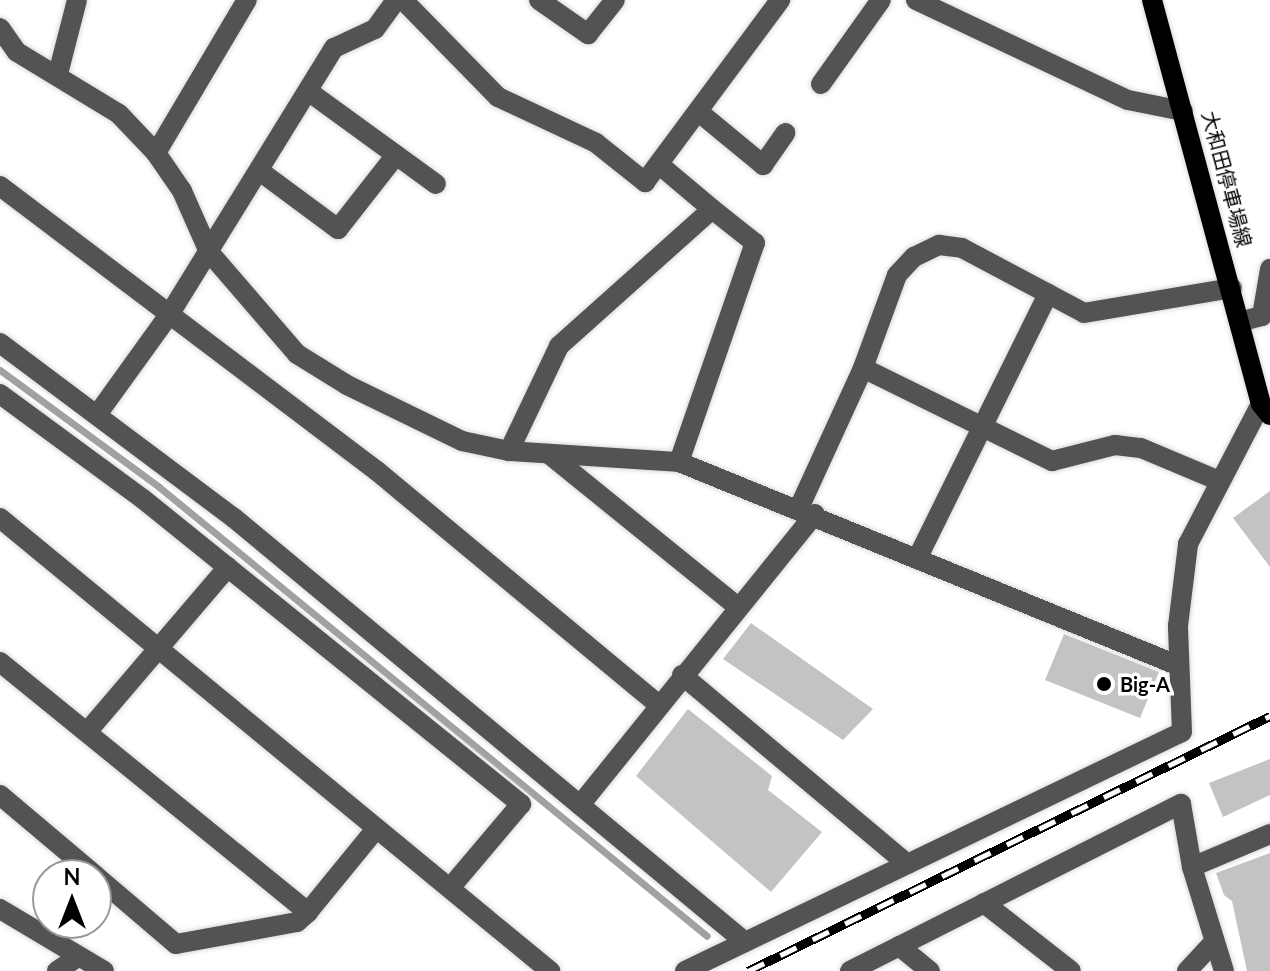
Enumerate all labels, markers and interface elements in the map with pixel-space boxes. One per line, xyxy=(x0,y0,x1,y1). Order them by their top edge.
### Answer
street label: 大和田停車場線 xyxy=(1197,108,1257,250)
place label: Big-A xyxy=(1120,672,1170,696)
marker: Big-A xyxy=(1095,675,1113,693)
north arrow xyxy=(32,859,112,939)
text: N xyxy=(64,863,80,890)

